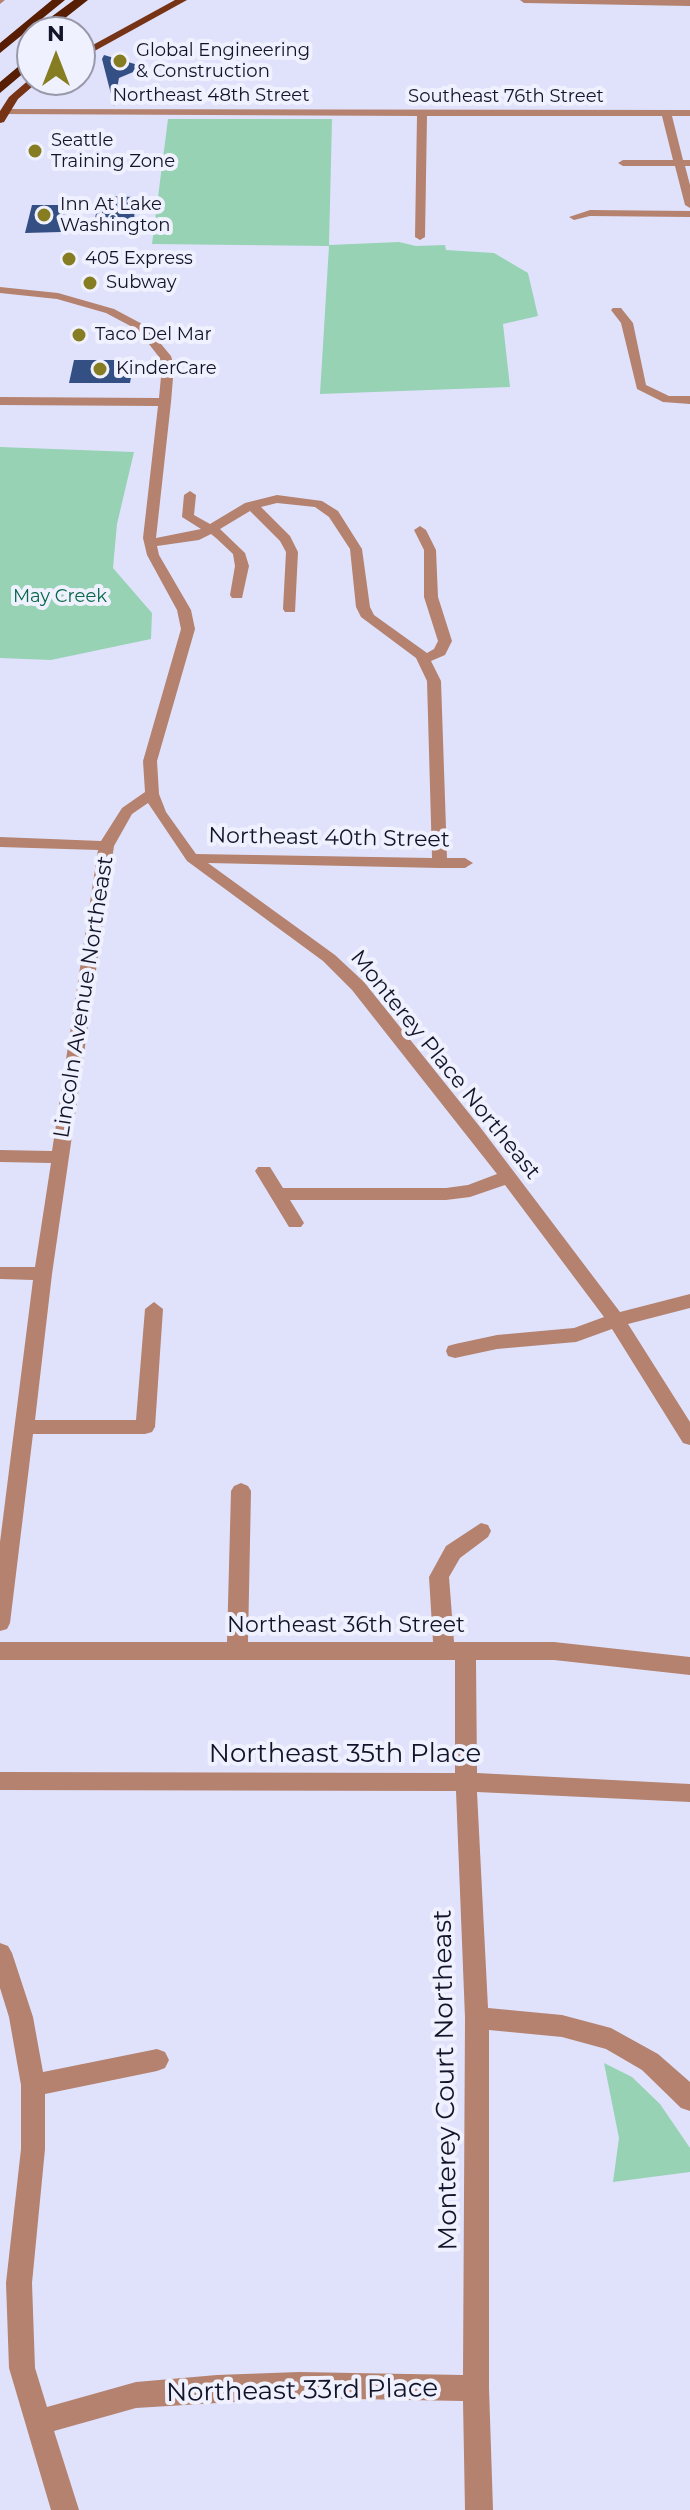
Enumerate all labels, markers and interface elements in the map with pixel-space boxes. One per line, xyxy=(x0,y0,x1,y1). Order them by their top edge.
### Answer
north arrow xyxy=(16,16,96,96)
text: N xyxy=(47,20,65,47)
place label: Global Engineering & Construction xyxy=(136,40,310,82)
marker: Global Engineering & Construction xyxy=(111,52,129,70)
street label: Northeast 48th Street xyxy=(112,85,310,107)
street label: Southeast 76th Street xyxy=(408,86,604,108)
place label: Seattle Training Zone xyxy=(51,130,175,172)
marker: Seattle Training Zone xyxy=(26,142,44,160)
place label: Inn At Lake Washington xyxy=(60,194,170,236)
marker: Inn At Lake Washington xyxy=(35,206,53,224)
place label: 405 Express xyxy=(85,248,193,270)
marker: 405 Express xyxy=(60,250,78,268)
place label: Subway xyxy=(106,272,177,294)
marker: Subway xyxy=(81,274,99,292)
place label: Taco Del Mar xyxy=(95,324,212,346)
marker: Taco Del Mar xyxy=(70,326,88,344)
place label: KinderCare xyxy=(116,358,217,380)
marker: KinderCare xyxy=(91,360,109,378)
park label: May Creek xyxy=(13,586,107,608)
street label: Northeast 40th Street xyxy=(208,823,450,853)
street label: Lincoln Avenue Northeast xyxy=(49,854,119,1140)
street label: Monterey Place Northeast xyxy=(344,945,546,1185)
street label: Northeast 36th Street xyxy=(227,1613,465,1639)
street label: Northeast 35th Place xyxy=(209,1738,481,1770)
street label: Monterey Court Northeast xyxy=(427,1909,465,2251)
street label: Northeast 33rd Place xyxy=(166,2373,438,2409)

